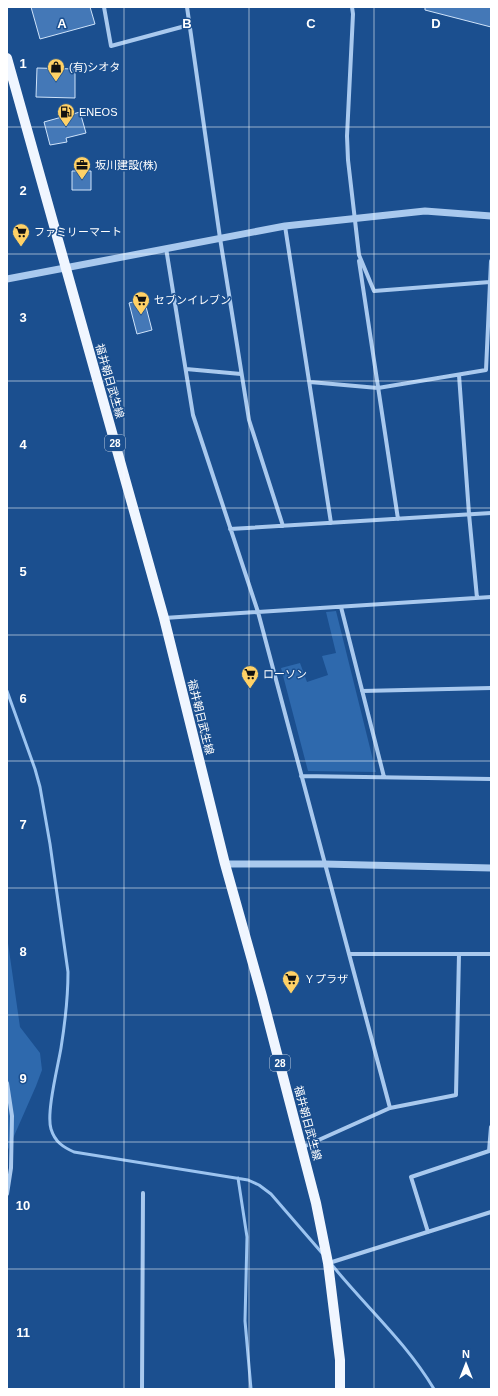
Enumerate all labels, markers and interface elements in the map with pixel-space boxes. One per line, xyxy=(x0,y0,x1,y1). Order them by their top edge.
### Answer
text: A xyxy=(57,16,67,31)
text: B xyxy=(182,16,192,31)
text: C xyxy=(306,16,316,31)
text: D xyxy=(431,16,441,31)
text: 1 xyxy=(19,56,27,71)
shop icon: (有)シオタ xyxy=(46,57,66,82)
place label: (有)シオタ xyxy=(69,61,120,73)
fuel station icon: ENEOS xyxy=(56,102,76,127)
place label: ENEOS xyxy=(79,106,118,118)
office icon: 坂川建設(株) xyxy=(72,155,92,180)
place label: 坂川建設(株) xyxy=(95,159,157,171)
text: 2 xyxy=(19,183,27,198)
supermarket icon: ファミリーマート xyxy=(11,222,31,247)
place label: ファミリーマート xyxy=(34,226,122,238)
supermarket icon: セブンイレブン xyxy=(131,290,151,315)
place label: セブンイレブン xyxy=(154,294,231,306)
text: 3 xyxy=(19,310,27,325)
street label: 福井朝日武生線 xyxy=(94,342,126,420)
road number: 28 xyxy=(105,435,125,451)
text: 4 xyxy=(19,437,27,452)
text: 5 xyxy=(19,564,27,579)
supermarket icon: ローソン xyxy=(240,664,260,689)
place label: ローソン xyxy=(263,668,307,680)
street label: 福井朝日武生線 xyxy=(186,678,216,756)
text: 6 xyxy=(19,691,27,706)
text: 7 xyxy=(19,817,27,832)
text: 8 xyxy=(19,944,27,959)
supermarket icon: Ｙプラザ xyxy=(281,969,301,994)
place label: Ｙプラザ xyxy=(304,973,348,985)
road number: 28 xyxy=(270,1055,290,1071)
text: 9 xyxy=(19,1071,27,1086)
street label: 福井朝日武生線 xyxy=(292,1084,324,1162)
text: 10 xyxy=(16,1198,30,1213)
text: 11 xyxy=(16,1325,30,1340)
north arrow xyxy=(446,1344,486,1384)
text: N xyxy=(462,1348,470,1360)

